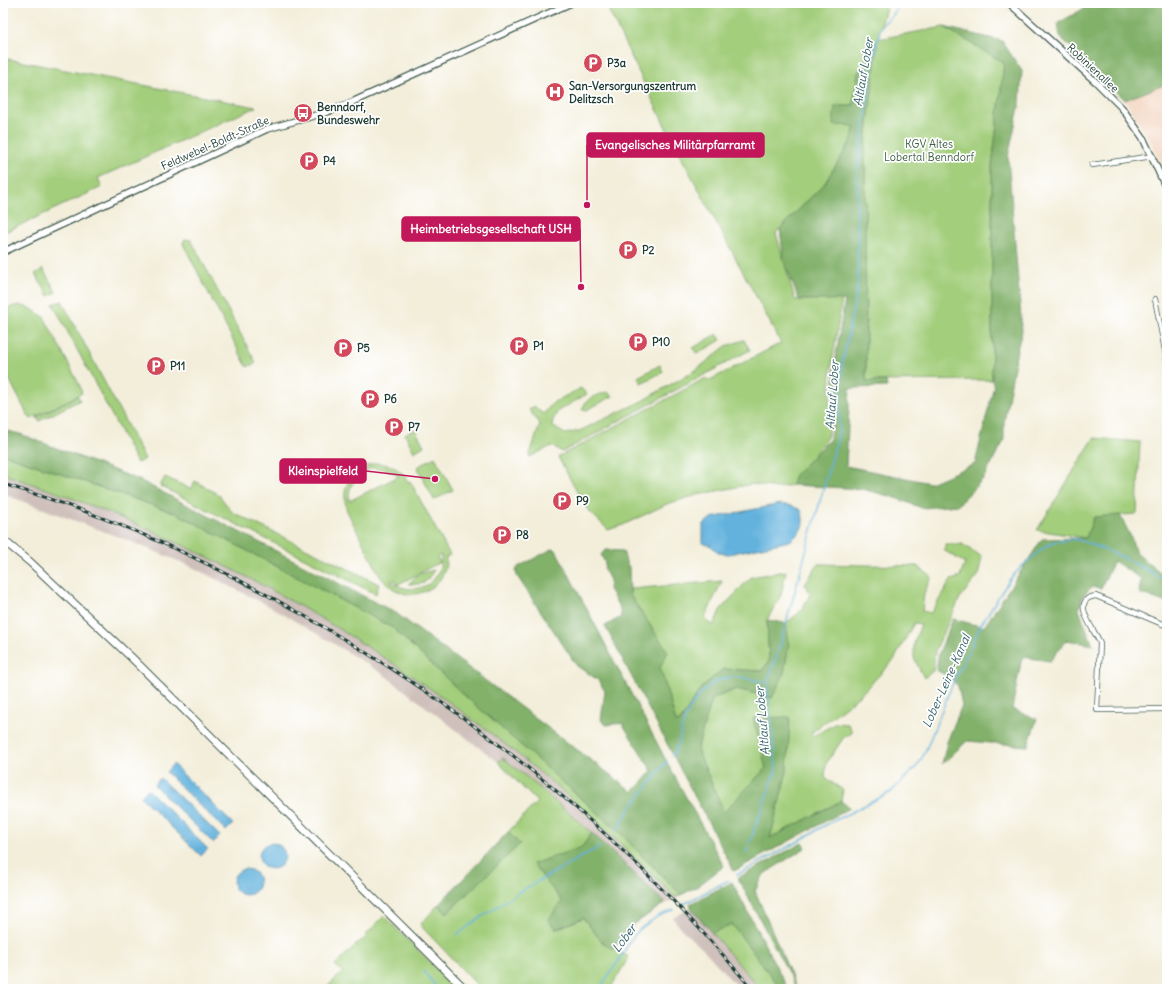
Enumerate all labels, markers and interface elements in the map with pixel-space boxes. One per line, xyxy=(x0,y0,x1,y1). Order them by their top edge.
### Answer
water label: Altlauf Lober xyxy=(850,35,877,107)
street label: Robinienallee xyxy=(1064,40,1122,96)
parking icon: P3a xyxy=(582,52,604,74)
place label: P3a xyxy=(607,56,627,70)
place label: San-Versorgungszentrum Delitzsch xyxy=(569,79,696,106)
hospital icon: San-Versorgungszentrum Delitzsch xyxy=(544,81,566,103)
place label: Benndorf, Bundeswehr xyxy=(317,100,380,127)
bus stop icon: Benndorf, Bundeswehr xyxy=(292,102,314,124)
street label: Feldwebel-Boldt-Straße xyxy=(159,113,271,173)
callout: Evangelisches Militärpfarramt xyxy=(587,133,764,157)
text: Evangelisches Militärpfarramt xyxy=(595,137,756,153)
park label: KGV Altes Lobertal Benndorf xyxy=(884,137,975,164)
parking icon: P4 xyxy=(298,150,320,172)
place label: P4 xyxy=(323,154,337,168)
callout: Heimbetriebsgesellschaft USH xyxy=(402,217,580,241)
text: Heimbetriebsgesellschaft USH xyxy=(410,221,572,237)
parking icon: P2 xyxy=(617,239,639,261)
place label: P2 xyxy=(642,243,655,257)
parking icon: P10 xyxy=(627,331,649,353)
parking icon: P1 xyxy=(508,335,530,357)
place label: P10 xyxy=(652,335,670,349)
parking icon: P5 xyxy=(332,337,354,359)
place label: P1 xyxy=(533,339,544,353)
place label: P5 xyxy=(357,341,370,355)
parking icon: P11 xyxy=(145,355,167,377)
water label: Altlauf Lober xyxy=(822,358,842,430)
place label: P11 xyxy=(170,359,185,373)
parking icon: P6 xyxy=(359,388,381,410)
place label: P6 xyxy=(384,392,397,406)
parking icon: P7 xyxy=(383,416,405,438)
place label: P7 xyxy=(408,420,421,434)
callout: Kleinspielfeld xyxy=(280,459,366,483)
text: Kleinspielfeld xyxy=(288,463,358,479)
parking icon: P9 xyxy=(551,490,573,512)
place label: P9 xyxy=(576,494,589,508)
parking icon: P8 xyxy=(491,524,513,546)
place label: P8 xyxy=(516,528,529,542)
water label: Lober-Leine-Kanal xyxy=(919,630,974,730)
water label: Altlauf Lober xyxy=(751,684,772,756)
water label: Lober xyxy=(609,919,641,955)

